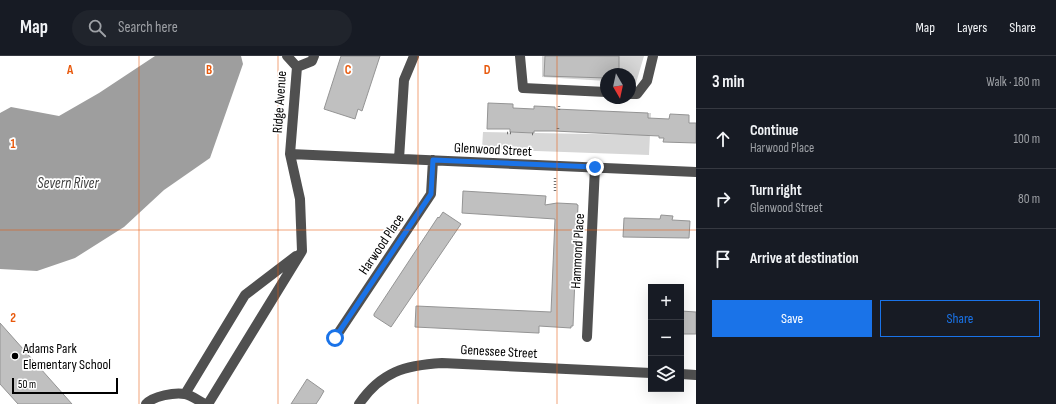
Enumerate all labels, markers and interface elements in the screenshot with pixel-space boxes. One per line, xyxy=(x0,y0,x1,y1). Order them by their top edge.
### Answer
search box xyxy=(72,10,352,46)
text: Map xyxy=(20,16,48,39)
icon: search xyxy=(86,17,108,39)
text: Search here xyxy=(118,18,178,37)
text: Map xyxy=(915,19,935,36)
text: Layers xyxy=(957,19,987,36)
text: Share xyxy=(1009,19,1036,36)
text: A xyxy=(66,62,74,78)
text: B xyxy=(206,62,212,78)
text: C xyxy=(345,62,352,78)
text: D xyxy=(484,62,491,78)
north arrow xyxy=(600,68,636,104)
street label: Ridge Avenue xyxy=(269,70,290,134)
text: 3 min xyxy=(712,72,745,92)
text: Walk · 180 m xyxy=(986,74,1040,90)
text: Continue xyxy=(750,121,799,140)
icon: ahead xyxy=(712,128,734,150)
text: 100 m xyxy=(1013,131,1040,147)
text: 1 xyxy=(10,136,16,152)
street label: Glenwood Street xyxy=(453,139,532,160)
text: Harwood Place xyxy=(750,140,814,156)
route end xyxy=(586,158,604,176)
water label: Severn River xyxy=(37,174,99,193)
text: Turn right xyxy=(750,181,802,200)
icon: right xyxy=(712,188,734,210)
text: 80 m xyxy=(1018,191,1040,207)
text: Glenwood Street xyxy=(750,200,823,216)
street label: Harwood Place xyxy=(355,211,408,278)
street label: Hammond Place xyxy=(567,213,588,289)
icon: arrive xyxy=(712,248,734,270)
text: Arrive at destination xyxy=(750,249,859,268)
map controls xyxy=(648,284,684,392)
button: + xyxy=(648,284,684,320)
button: Save xyxy=(712,300,872,337)
button: Share xyxy=(880,300,1040,337)
text: 2 xyxy=(10,310,16,326)
button: − xyxy=(648,320,684,356)
route start xyxy=(326,329,344,347)
place label: Adams Park Elementary School xyxy=(22,340,111,373)
street label: Genessee Street xyxy=(460,341,538,362)
marker: Adams Park Elementary School xyxy=(10,351,20,361)
button: layers xyxy=(648,356,684,392)
scale bar xyxy=(12,376,118,395)
text: 50 m xyxy=(18,378,36,391)

